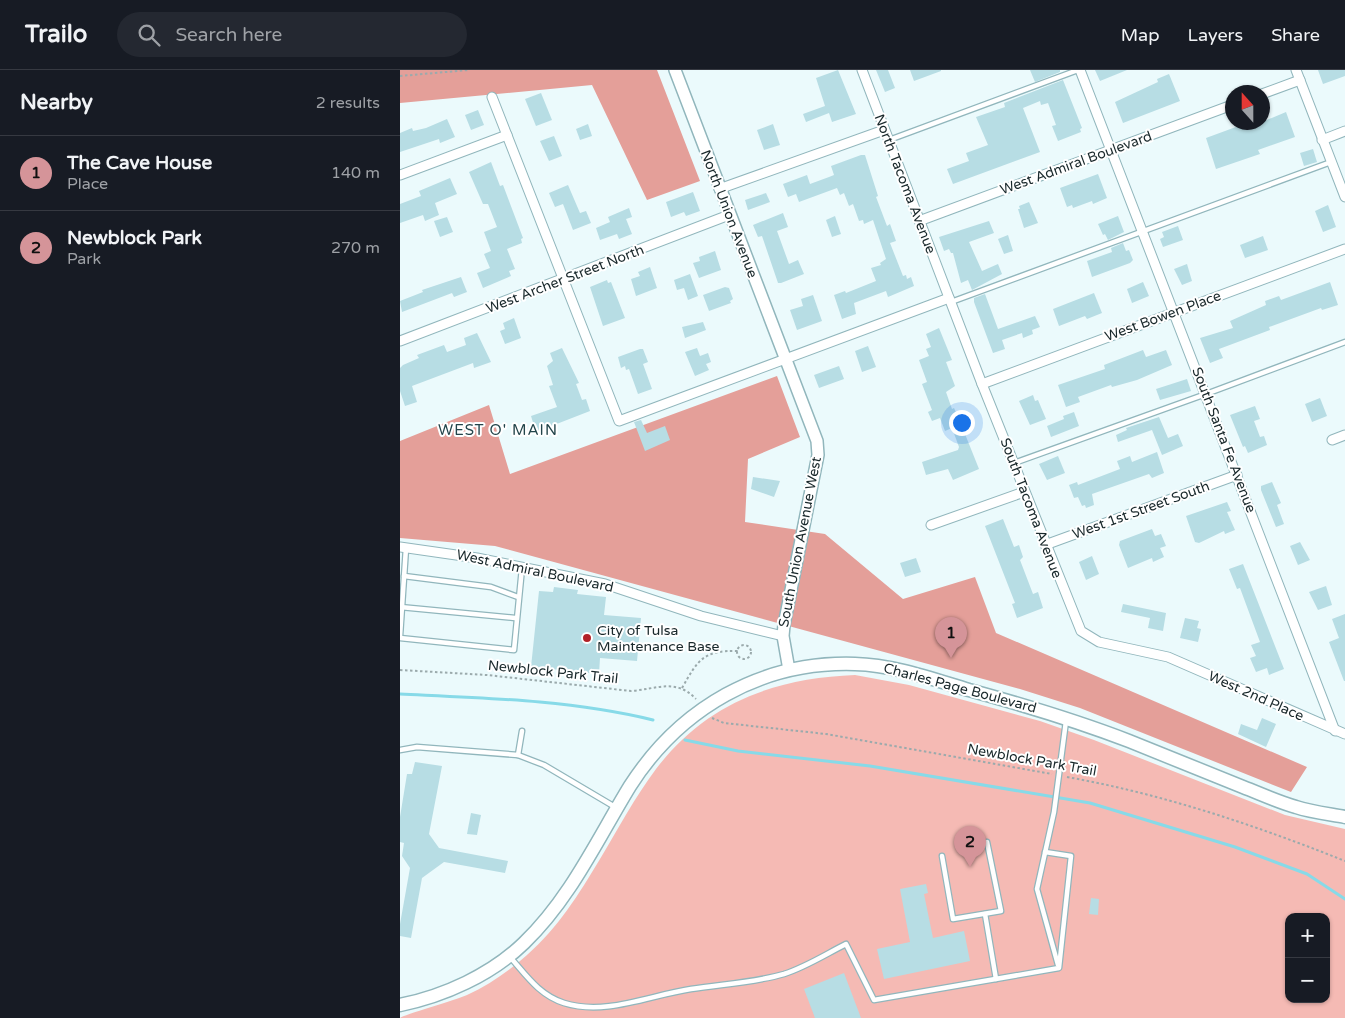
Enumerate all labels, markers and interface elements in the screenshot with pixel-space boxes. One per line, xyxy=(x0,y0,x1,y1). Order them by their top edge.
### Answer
search box xyxy=(117,12,467,57)
text: Trailo xyxy=(25,20,87,49)
icon: search xyxy=(135,21,163,49)
text: Search here xyxy=(175,24,282,46)
text: Map xyxy=(1121,24,1160,46)
text: Layers xyxy=(1188,24,1243,46)
text: Share xyxy=(1271,24,1320,46)
north arrow xyxy=(1225,85,1270,130)
text: Nearby xyxy=(20,90,93,115)
text: 2 results xyxy=(316,93,380,113)
street label: North Tacoma Avenue xyxy=(871,112,939,256)
street label: West Admiral Boulevard xyxy=(998,128,1154,198)
street label: North Union Avenue xyxy=(697,148,761,280)
text: The Cave House xyxy=(67,152,212,174)
text: 1 xyxy=(31,163,41,183)
text: 140 m xyxy=(331,163,380,183)
text: Place xyxy=(67,174,108,194)
text: Newblock Park xyxy=(67,227,202,249)
text: 2 xyxy=(31,238,41,258)
text: 270 m xyxy=(331,238,380,258)
street label: West Archer Street North xyxy=(484,241,646,317)
text: Park xyxy=(67,249,101,269)
street label: West Bowen Place xyxy=(1103,287,1223,345)
street label: South Santa Fe Avenue xyxy=(1188,365,1260,515)
your location xyxy=(949,410,975,436)
district label: WEST O' MAIN xyxy=(438,421,558,439)
street label: South Tacoma Avenue xyxy=(996,435,1066,581)
street label: South Union Avenue West xyxy=(775,455,825,629)
street label: West 1st Street South xyxy=(1070,477,1212,543)
street label: West Admiral Boulevard xyxy=(455,546,615,596)
pin: 1 xyxy=(935,617,967,658)
place label: City of Tulsa Maintenance Base xyxy=(597,622,720,655)
marker: City of Tulsa Maintenance Base xyxy=(581,632,593,644)
street label: Newblock Park Trail xyxy=(487,657,619,687)
street label: Charles Page Boulevard xyxy=(882,659,1038,717)
street label: West 2nd Place xyxy=(1206,667,1307,725)
street label: Newblock Park Trail xyxy=(966,740,1098,780)
pin: 2 xyxy=(954,826,986,867)
map controls xyxy=(1285,913,1330,1003)
button: + xyxy=(1285,913,1330,958)
button: − xyxy=(1285,958,1330,1003)

